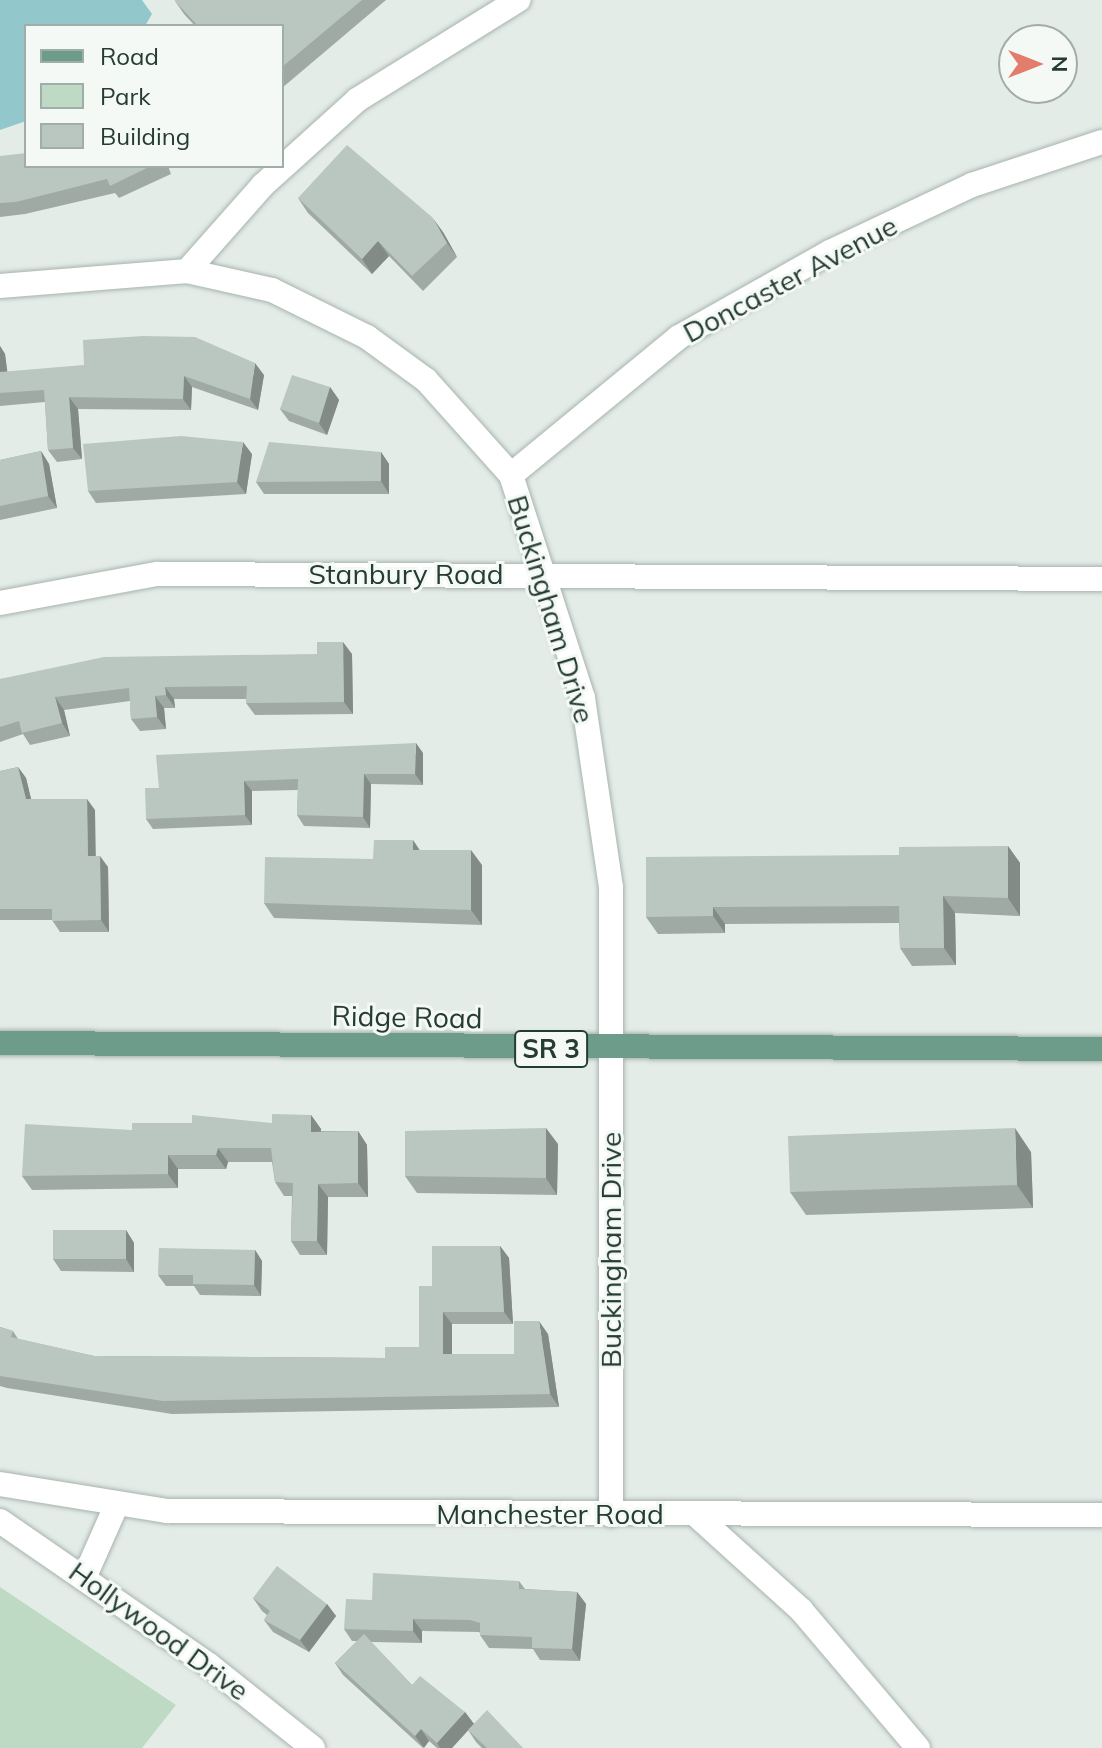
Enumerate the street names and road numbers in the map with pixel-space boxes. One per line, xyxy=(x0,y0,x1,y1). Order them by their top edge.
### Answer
street label: Doncaster Avenue xyxy=(677,208,903,350)
street label: Buckingham Drive xyxy=(500,491,602,727)
street label: Stanbury Road xyxy=(308,557,504,591)
street label: Ridge Road xyxy=(331,999,483,1035)
road number: SR 3 xyxy=(513,1027,589,1071)
street label: Buckingham Drive xyxy=(594,1132,628,1368)
street label: Manchester Road xyxy=(436,1497,664,1531)
street label: Hollywood Drive xyxy=(63,1555,255,1707)

